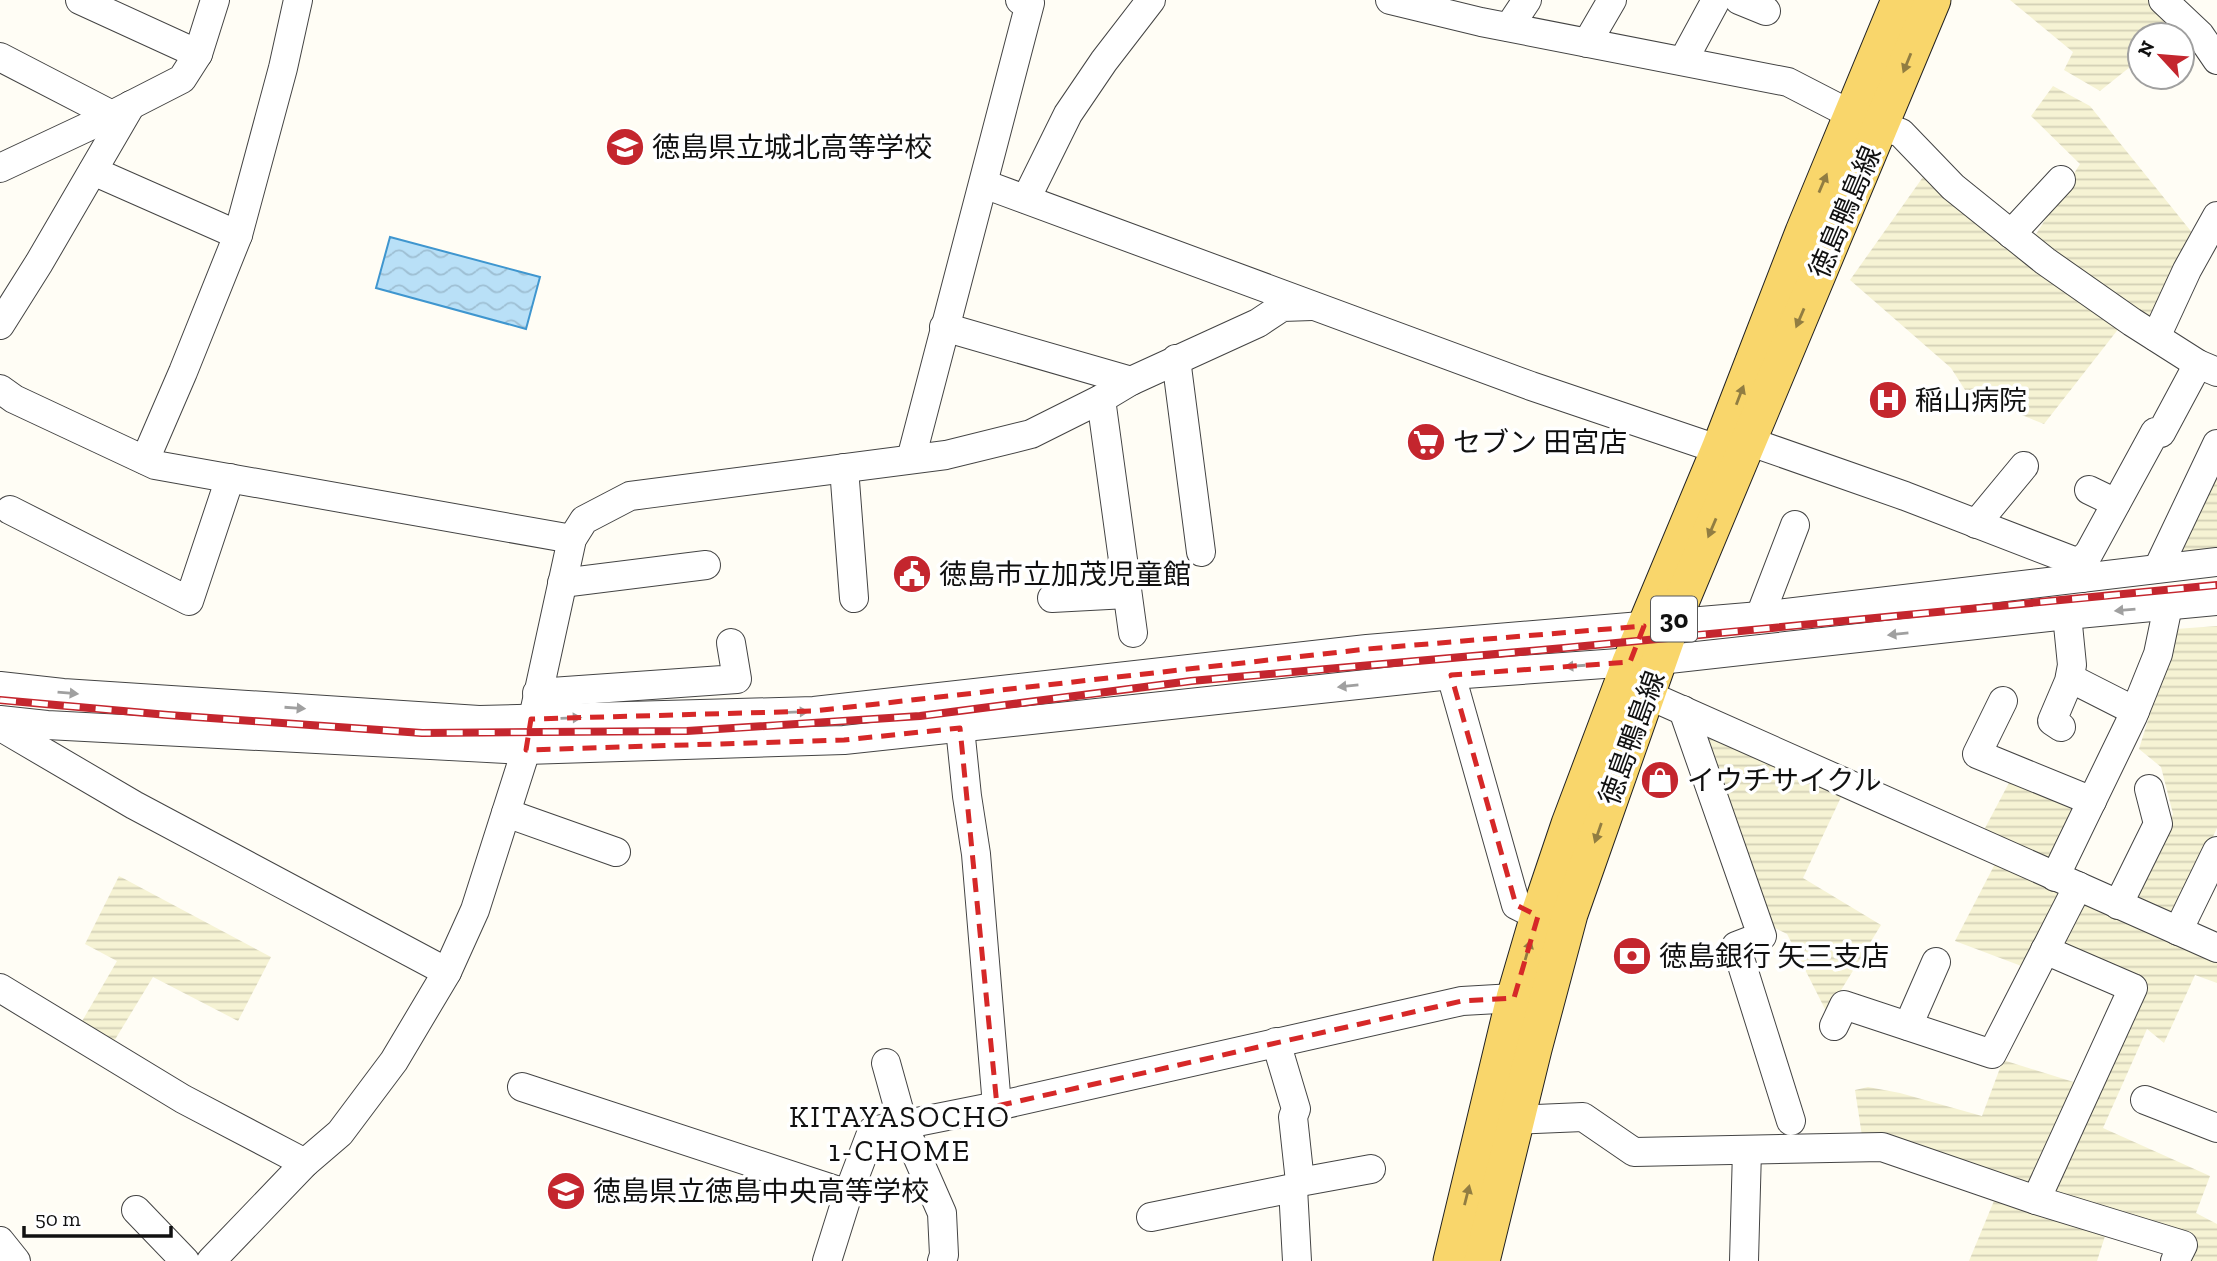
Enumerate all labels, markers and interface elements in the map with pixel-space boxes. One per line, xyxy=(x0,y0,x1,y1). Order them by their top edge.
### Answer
north arrow xyxy=(2126,21,2196,91)
text: N xyxy=(2133,37,2160,60)
one-way arrow xyxy=(1901,53,1913,73)
school or university icon: 徳島県立城北高等学校 xyxy=(604,126,646,168)
place label: 徳島県立城北高等学校 xyxy=(652,131,932,164)
street label: 徳島鴨島線 xyxy=(1802,141,1888,283)
one-way arrow xyxy=(1818,172,1829,193)
one-way arrow xyxy=(1794,308,1806,328)
hospital icon: 稲山病院 xyxy=(1867,379,1909,421)
one-way arrow xyxy=(1734,384,1745,405)
place label: 稲山病院 xyxy=(1915,384,2027,417)
supermarket icon: セブン 田宮店 xyxy=(1405,421,1447,463)
place label: セブン 田宮店 xyxy=(1453,426,1627,459)
one-way arrow xyxy=(1707,518,1718,539)
public building icon: 徳島市立加茂児童館 xyxy=(891,553,933,595)
place label: 徳島市立加茂児童館 xyxy=(939,558,1191,591)
road number: 30 xyxy=(1651,596,1697,642)
one-way arrow xyxy=(2113,605,2135,616)
one-way arrow xyxy=(1887,628,1909,639)
one-way arrow xyxy=(1563,661,1585,672)
street label: 徳島鴨島線 xyxy=(1593,667,1671,809)
one-way arrow xyxy=(1337,681,1359,692)
one-way arrow xyxy=(57,688,79,699)
one-way arrow xyxy=(284,703,306,714)
one-way arrow xyxy=(788,706,810,717)
one-way arrow xyxy=(560,712,582,723)
shop icon: イウチサイクル xyxy=(1639,759,1681,801)
place label: イウチサイクル xyxy=(1687,764,1882,797)
one-way arrow xyxy=(1592,822,1603,843)
bank icon: 徳島銀行 矢三支店 xyxy=(1611,935,1653,977)
one-way arrow xyxy=(1523,939,1534,961)
place label: 徳島銀行 矢三支店 xyxy=(1659,940,1889,973)
district label: KITAYASOCHO 1-CHOME xyxy=(789,1099,1011,1169)
school or university icon: 徳島県立徳島中央高等学校 xyxy=(545,1170,587,1212)
place label: 徳島県立徳島中央高等学校 xyxy=(593,1175,929,1208)
one-way arrow xyxy=(1462,1184,1473,1206)
scale bar xyxy=(24,1194,172,1238)
text: 50 m xyxy=(35,1206,81,1231)

